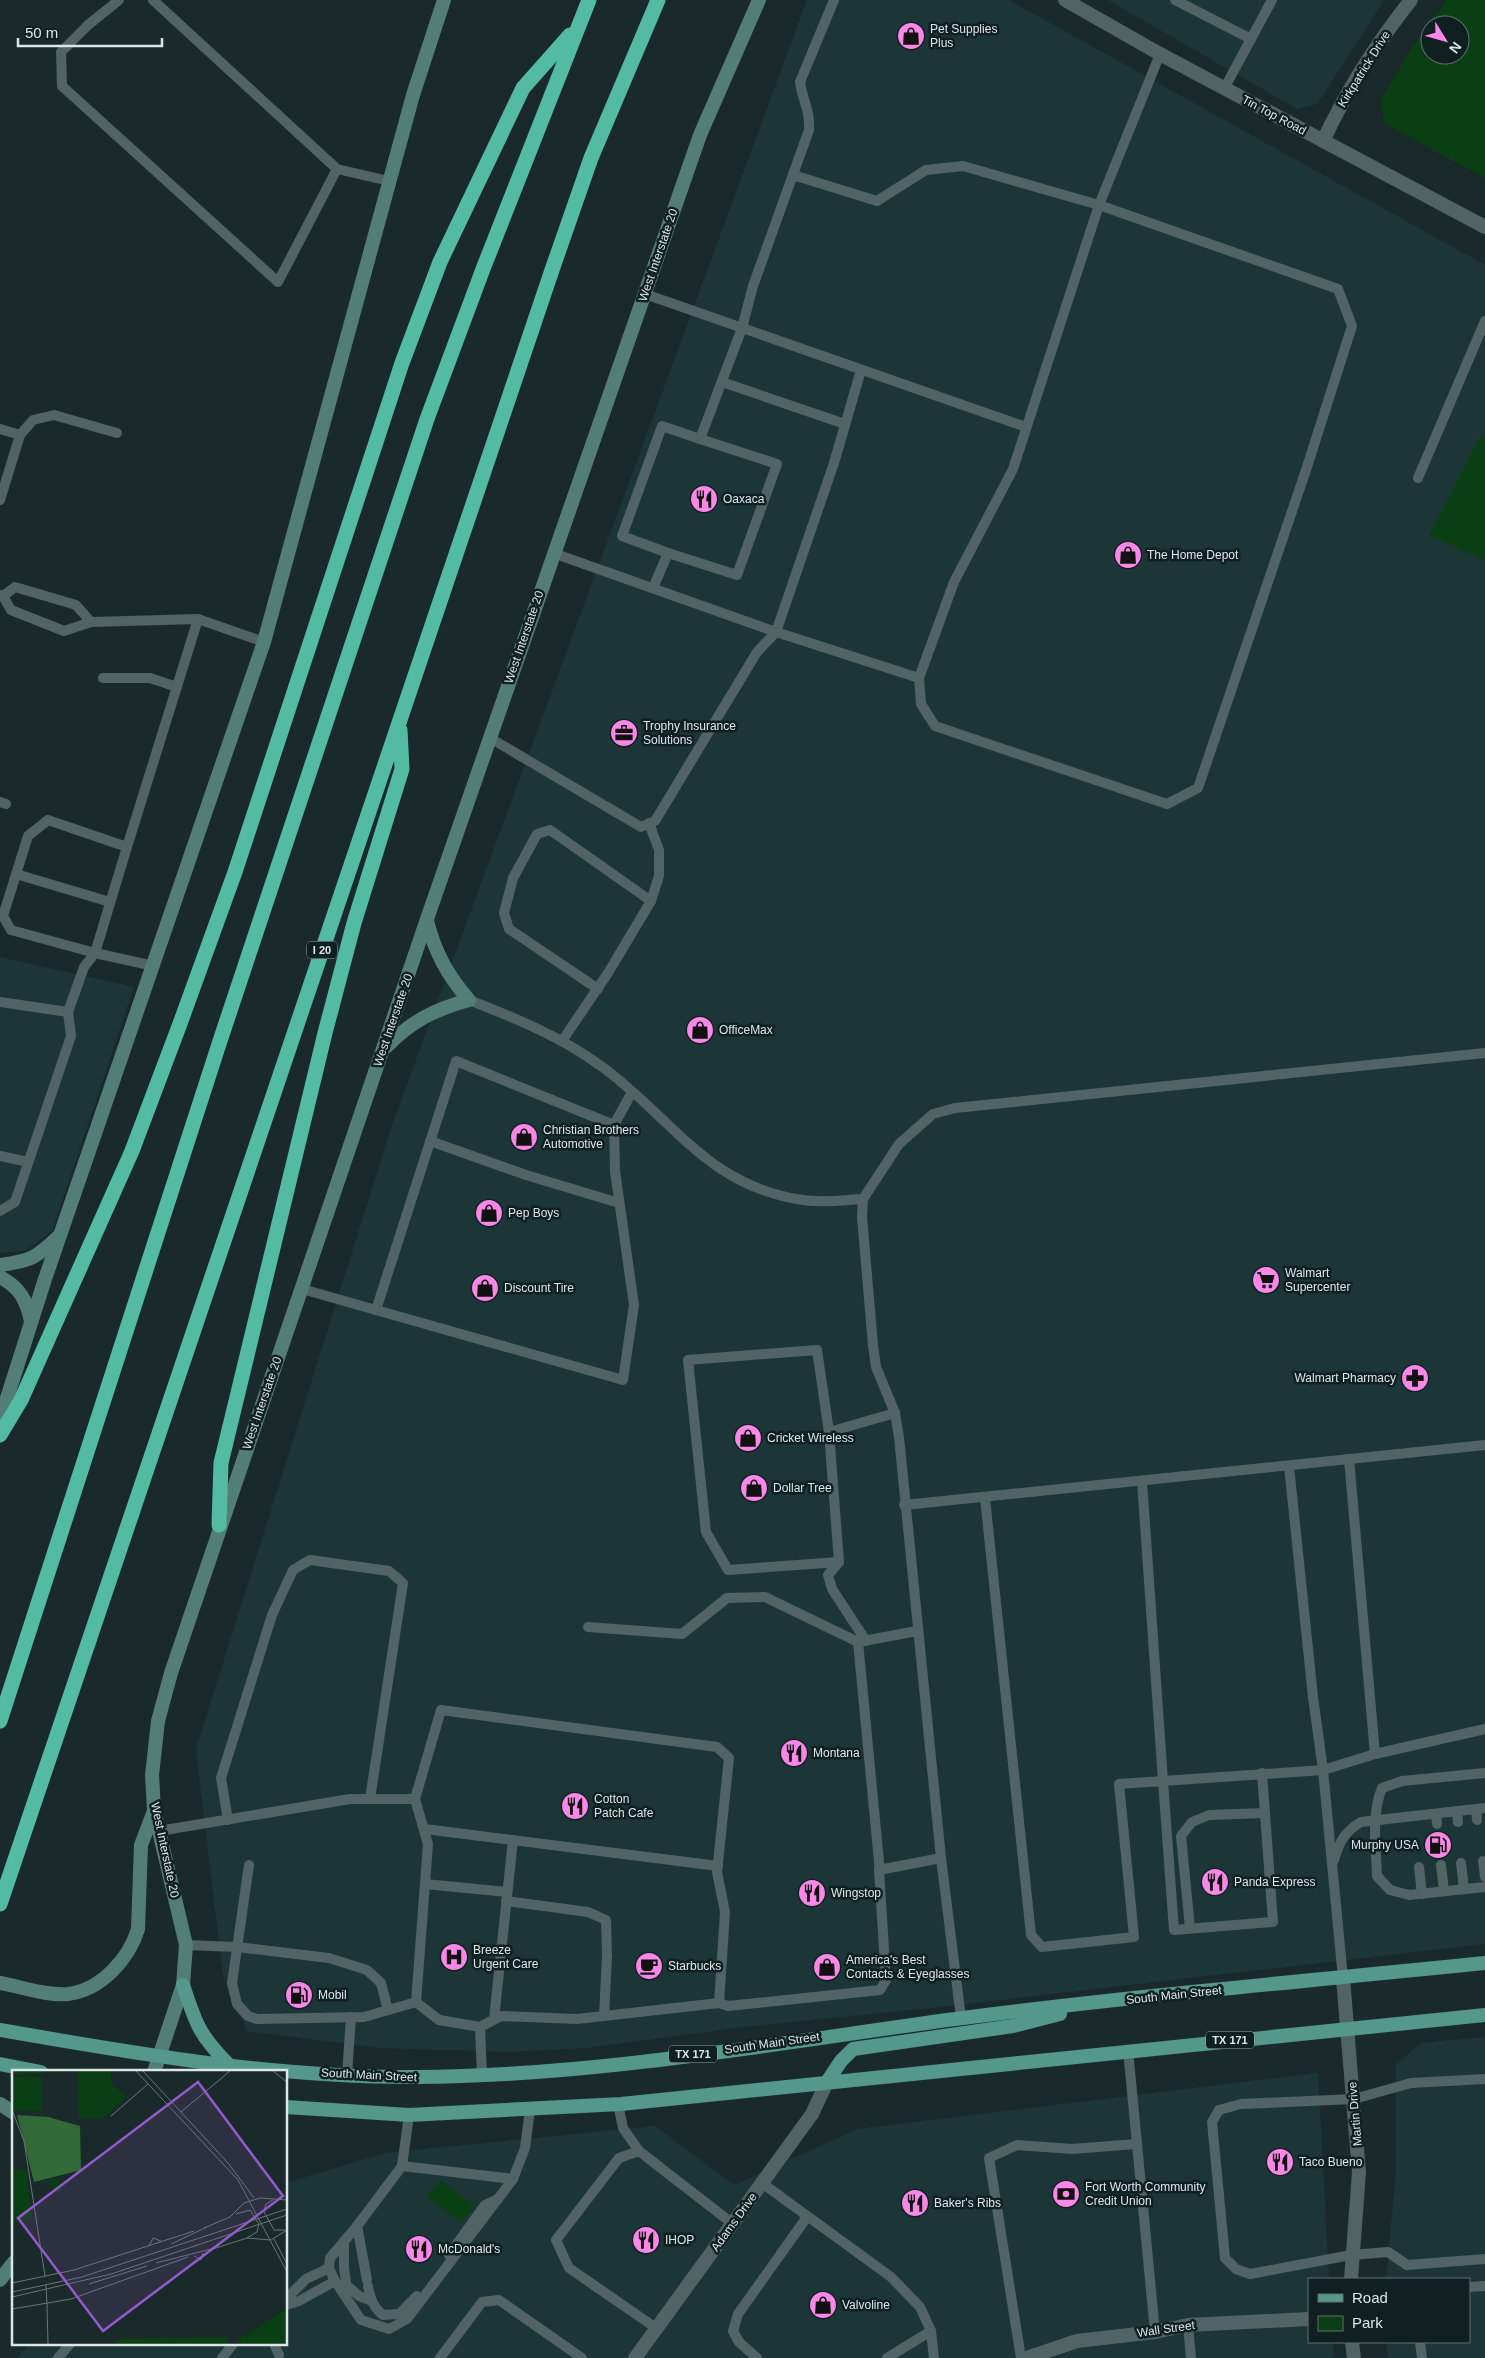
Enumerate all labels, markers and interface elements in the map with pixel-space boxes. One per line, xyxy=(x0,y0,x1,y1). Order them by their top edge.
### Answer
scale bar xyxy=(18,15,161,47)
north arrow xyxy=(1420,15,1470,65)
shop icon: Pet Supplies Plus xyxy=(896,21,926,51)
place label: Pet Supplies Plus xyxy=(930,22,997,50)
text: 50 m xyxy=(25,24,58,41)
street label: Kirkpatrick Drive xyxy=(1335,28,1393,110)
text: N xyxy=(1446,39,1465,57)
street label: Tin Top Road xyxy=(1239,92,1309,138)
street label: West Interstate 20 xyxy=(636,206,681,303)
restaurant icon: Oaxaca xyxy=(689,484,719,514)
place label: Oaxaca xyxy=(723,492,765,506)
shop icon: The Home Depot xyxy=(1113,540,1143,570)
place label: The Home Depot xyxy=(1147,548,1239,562)
street label: West Interstate 20 xyxy=(502,588,547,685)
office icon: Trophy Insurance Solutions xyxy=(609,718,639,748)
place label: Trophy Insurance Solutions xyxy=(643,719,736,747)
road number: I 20 xyxy=(307,942,337,958)
street label: West Interstate 20 xyxy=(371,971,416,1068)
shop icon: OfficeMax xyxy=(685,1015,715,1045)
place label: OfficeMax xyxy=(719,1023,773,1037)
shop icon: Christian Brothers Automotive xyxy=(509,1122,539,1152)
place label: Christian Brothers Automotive xyxy=(543,1123,639,1151)
shop icon: Pep Boys xyxy=(474,1198,504,1228)
place label: Pep Boys xyxy=(508,1206,559,1220)
supermarket icon: Walmart Supercenter xyxy=(1251,1265,1281,1295)
place label: Walmart Supercenter xyxy=(1285,1266,1350,1294)
shop icon: Discount Tire xyxy=(470,1273,500,1303)
place label: Discount Tire xyxy=(504,1281,574,1295)
street label: West Interstate 20 xyxy=(240,1354,285,1451)
pharmacy icon: Walmart Pharmacy xyxy=(1400,1363,1430,1393)
place label: Walmart Pharmacy xyxy=(1294,1371,1396,1385)
shop icon: Cricket Wireless xyxy=(733,1423,763,1453)
place label: Cricket Wireless xyxy=(767,1431,854,1445)
shop icon: Dollar Tree xyxy=(739,1473,769,1503)
place label: Dollar Tree xyxy=(773,1481,832,1495)
restaurant icon: Montana xyxy=(779,1738,809,1768)
place label: Montana xyxy=(813,1746,860,1760)
restaurant icon: Cotton Patch Cafe xyxy=(560,1791,590,1821)
place label: Cotton Patch Cafe xyxy=(594,1792,654,1820)
street label: West Interstate 20 xyxy=(148,1801,182,1899)
fuel station icon: Murphy USA xyxy=(1423,1830,1453,1860)
place label: Murphy USA xyxy=(1351,1838,1419,1852)
restaurant icon: Panda Express xyxy=(1200,1867,1230,1897)
place label: Panda Express xyxy=(1234,1875,1315,1889)
restaurant icon: Wingstop xyxy=(797,1878,827,1908)
place label: Wingstop xyxy=(831,1886,881,1900)
hospital icon: Breeze Urgent Care xyxy=(439,1942,469,1972)
place label: Breeze Urgent Care xyxy=(473,1943,539,1971)
cafe icon: Starbucks xyxy=(634,1951,664,1981)
shop icon: America's Best Contacts & Eyeglasses xyxy=(812,1952,842,1982)
place label: America's Best Contacts & Eyeglasses xyxy=(846,1953,969,1981)
place label: Starbucks xyxy=(668,1959,721,1973)
fuel station icon: Mobil xyxy=(284,1980,314,2010)
street label: South Main Street xyxy=(1126,1983,1223,2007)
place label: Mobil xyxy=(318,1988,347,2002)
street label: South Main Street xyxy=(723,2029,821,2057)
road number: TX 171 xyxy=(1206,2032,1254,2048)
road number: TX 171 xyxy=(669,2046,717,2062)
street label: South Main Street xyxy=(321,2065,418,2085)
inset map xyxy=(12,2070,288,2346)
street label: Martin Drive xyxy=(1345,2081,1365,2147)
restaurant icon: Taco Bueno xyxy=(1265,2147,1295,2177)
place label: Taco Bueno xyxy=(1299,2155,1363,2169)
bank icon: Fort Worth Community Credit Union xyxy=(1051,2179,1081,2209)
place label: Fort Worth Community Credit Union xyxy=(1085,2180,1205,2208)
restaurant icon: Baker's Ribs xyxy=(900,2188,930,2218)
street label: Adams Drive xyxy=(708,2190,760,2254)
place label: Baker's Ribs xyxy=(934,2196,1001,2210)
restaurant icon: IHOP xyxy=(631,2225,661,2255)
place label: IHOP xyxy=(665,2233,694,2247)
restaurant icon: McDonald's xyxy=(404,2234,434,2264)
place label: McDonald's xyxy=(438,2242,500,2256)
legend xyxy=(1308,2278,1470,2343)
text: Road xyxy=(1352,2289,1388,2306)
shop icon: Valvoline xyxy=(808,2290,838,2320)
place label: Valvoline xyxy=(842,2298,890,2312)
text: Park xyxy=(1352,2314,1383,2331)
street label: Wall Street xyxy=(1136,2318,1196,2340)

